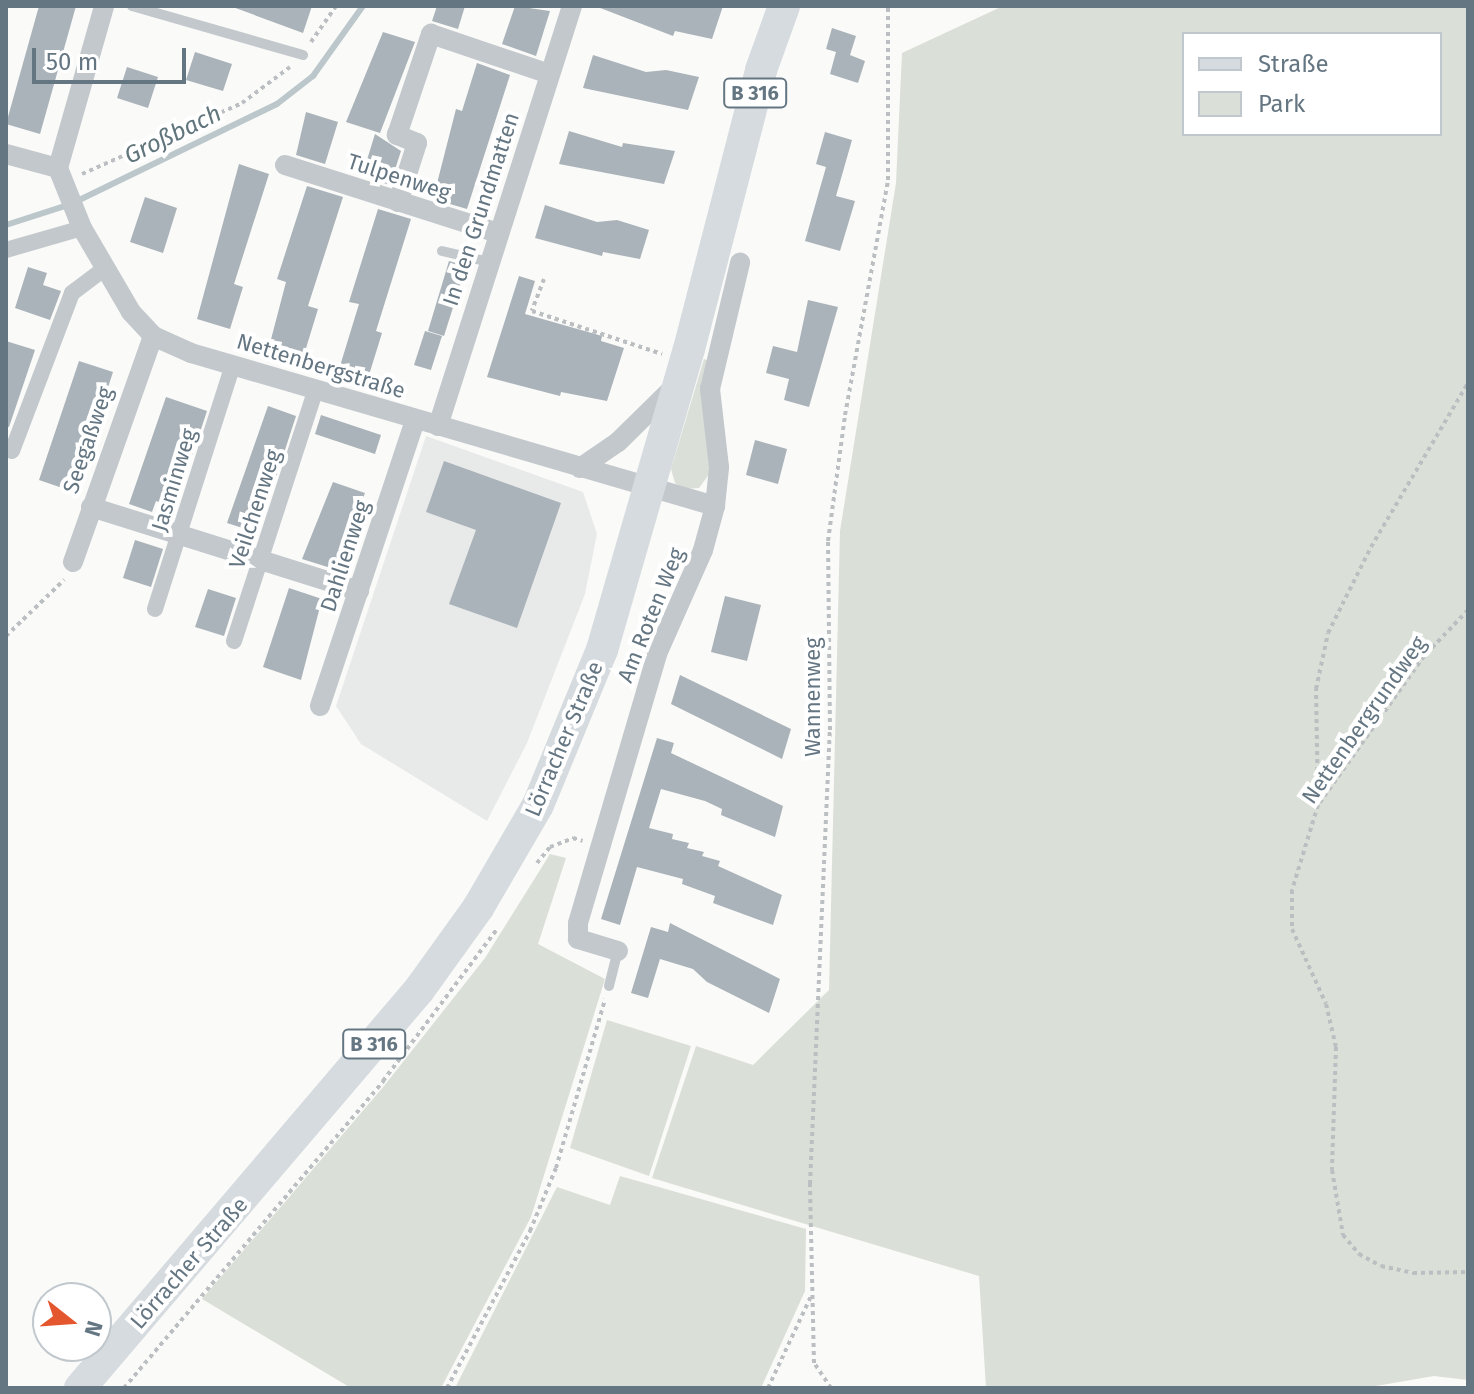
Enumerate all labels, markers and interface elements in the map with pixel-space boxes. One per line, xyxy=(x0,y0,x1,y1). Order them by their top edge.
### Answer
scale bar xyxy=(36,32,190,82)
legend xyxy=(1182,32,1442,136)
text: 50 m xyxy=(46,48,98,76)
text: Straße xyxy=(1258,50,1329,78)
road number: B 316 xyxy=(723,77,787,109)
text: Park xyxy=(1258,90,1305,118)
water label: Großbach xyxy=(120,99,226,171)
street label: In den Grundmatten xyxy=(437,109,525,309)
street label: Tulpenweg xyxy=(344,148,454,206)
street label: Nettenbergstraße xyxy=(234,328,408,404)
street label: Seegaßweg xyxy=(57,383,119,497)
street label: Jasminweg xyxy=(146,426,202,534)
street label: Veilchenweg xyxy=(223,446,287,572)
street label: Dahlienweg xyxy=(315,497,375,615)
street label: Am Roten Weg xyxy=(612,544,690,686)
street label: Nettenbergrundweg xyxy=(1296,631,1432,809)
street label: Wannenweg xyxy=(800,637,826,757)
street label: Lörracher Straße xyxy=(519,658,609,820)
road number: B 316 xyxy=(342,1028,406,1060)
street label: Lörracher Straße xyxy=(125,1192,253,1334)
north arrow xyxy=(32,1282,112,1362)
text: N xyxy=(78,1318,109,1340)

